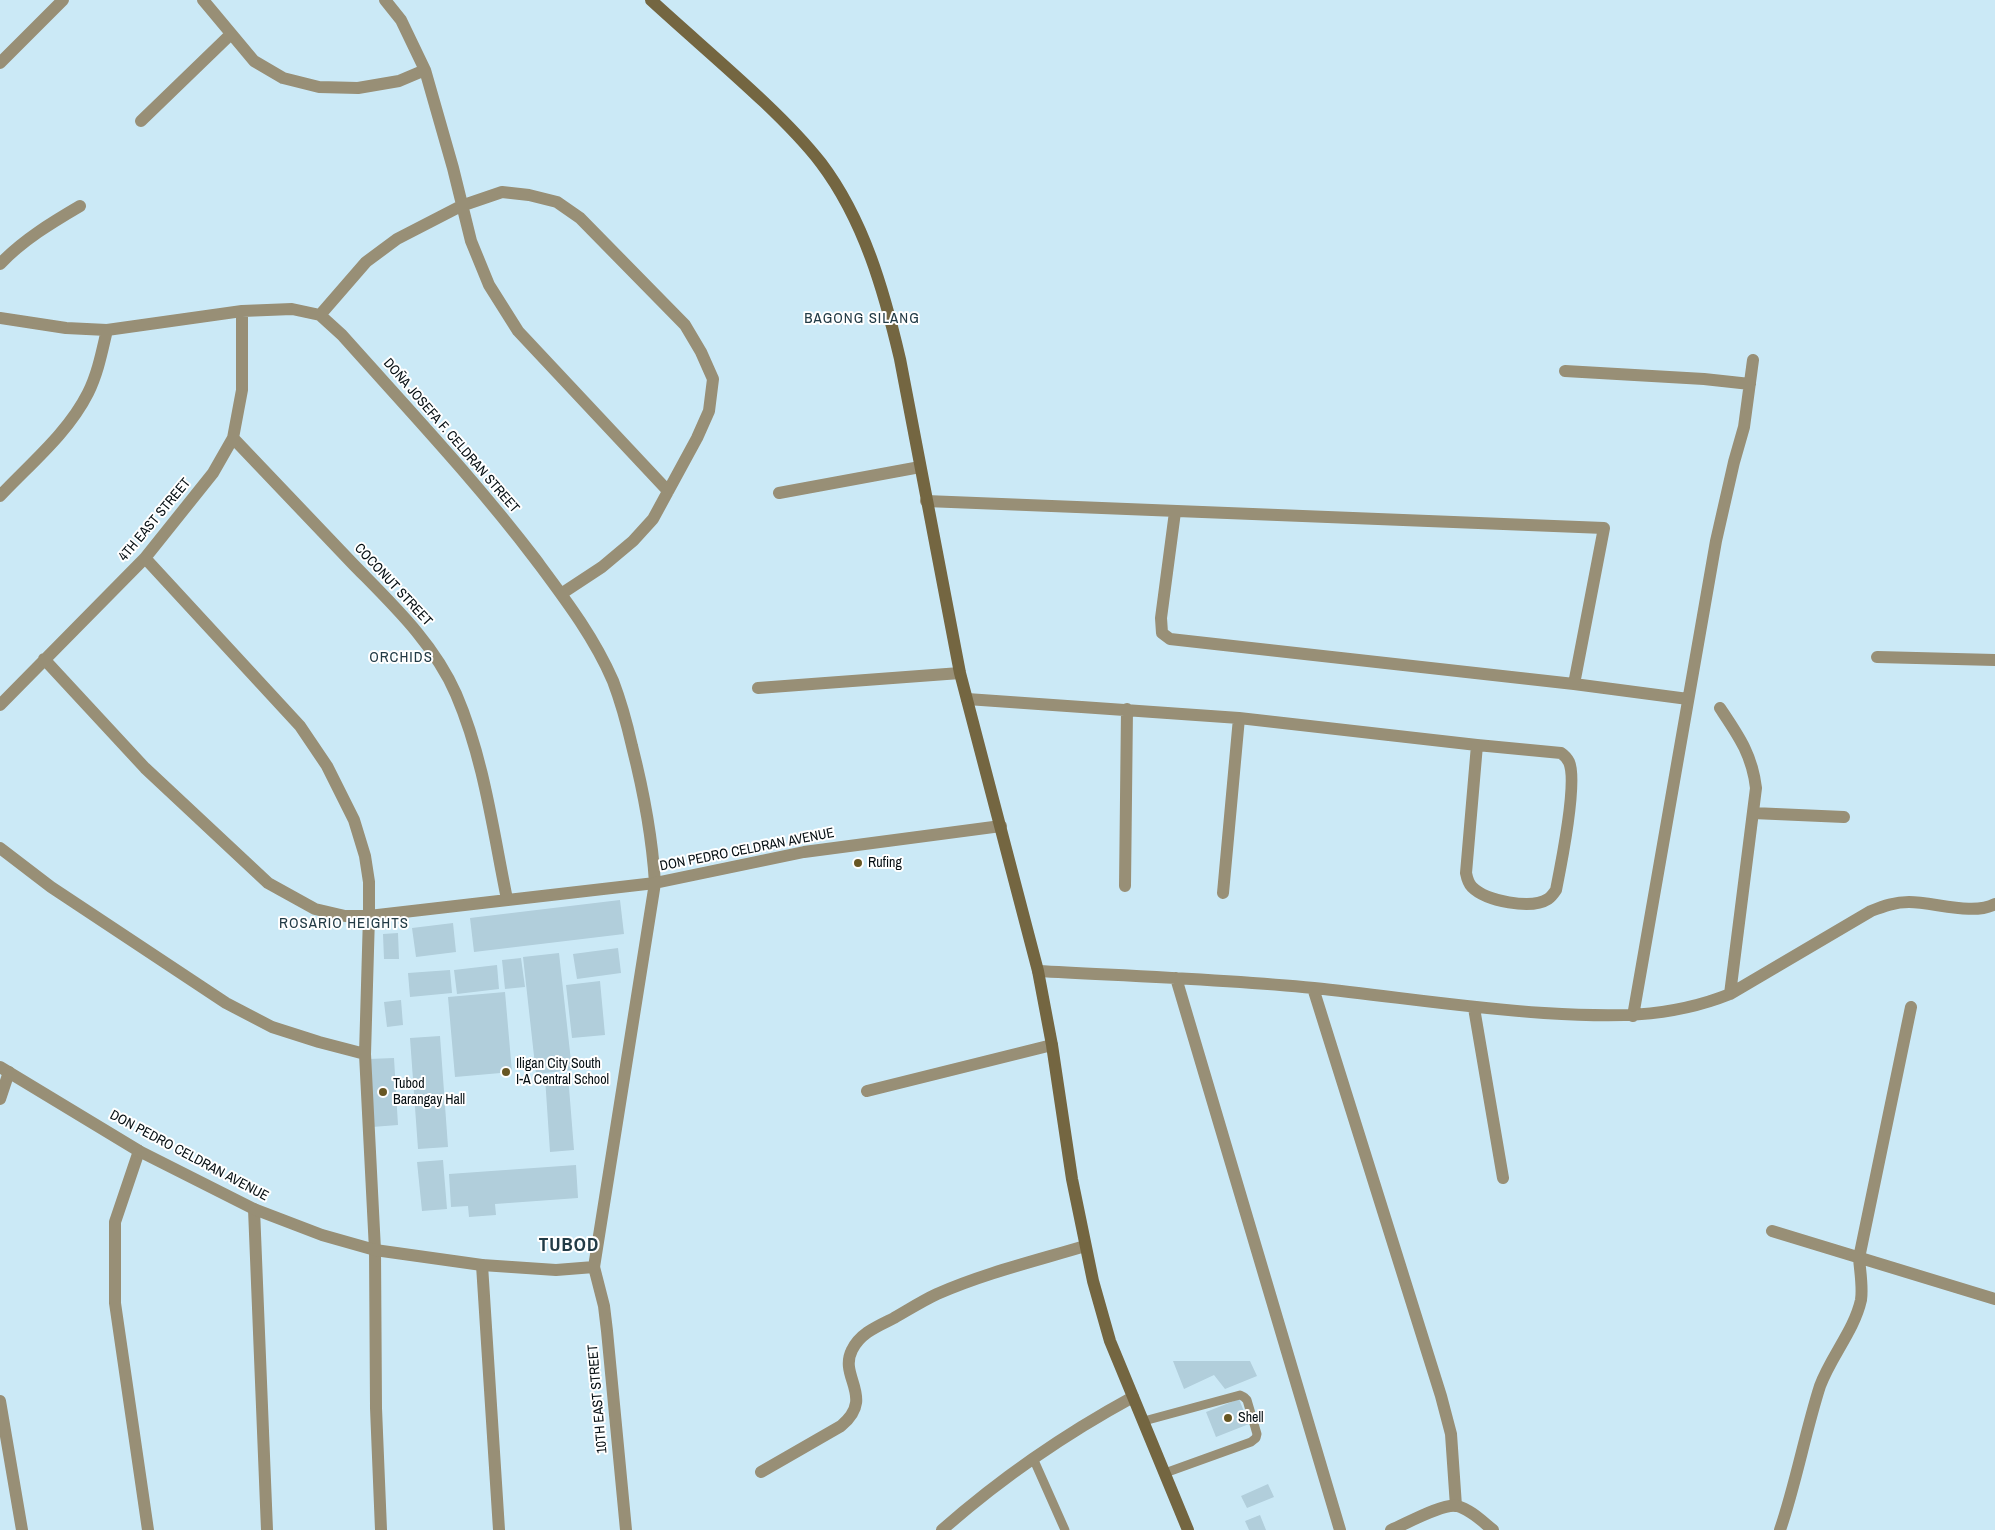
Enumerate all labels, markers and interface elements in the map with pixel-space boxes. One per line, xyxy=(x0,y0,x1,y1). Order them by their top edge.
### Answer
district label: BAGONG SILANG xyxy=(803,310,921,328)
street label: DOÑA JOSEFA F. CELDRAN STREET xyxy=(379,355,523,517)
street label: 4TH EAST STREET xyxy=(115,475,195,565)
street label: COCONUT STREET xyxy=(351,540,435,630)
district label: ORCHIDS xyxy=(368,649,434,667)
street label: DON PEDRO CELDRAN AVENUE xyxy=(658,825,836,875)
place label: Rufing xyxy=(868,855,902,871)
marker: Rufing xyxy=(852,857,864,869)
district label: ROSARIO HEIGHTS xyxy=(277,915,411,933)
place label: Iligan City South I-A Central School xyxy=(516,1056,609,1088)
marker: Iligan City South I-A Central School xyxy=(500,1066,512,1078)
place label: Tubod Barangay Hall xyxy=(393,1076,465,1108)
marker: Tubod Barangay Hall xyxy=(377,1086,389,1098)
street label: DON PEDRO CELDRAN AVENUE xyxy=(107,1107,271,1205)
district label: TUBOD xyxy=(538,1235,600,1257)
street label: 10TH EAST STREET xyxy=(585,1344,611,1454)
place label: Shell xyxy=(1238,1410,1264,1426)
marker: Shell xyxy=(1222,1412,1234,1424)

